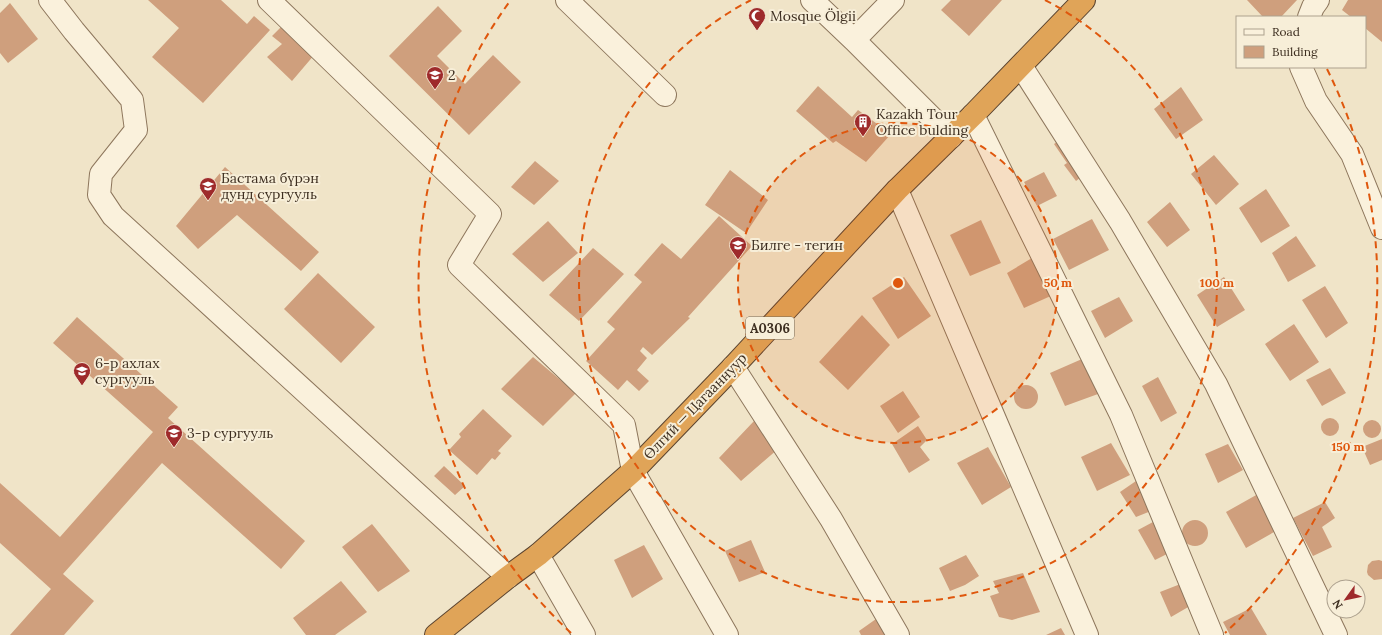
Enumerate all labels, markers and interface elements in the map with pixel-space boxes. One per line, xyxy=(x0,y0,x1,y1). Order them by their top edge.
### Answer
mosque icon: Mosque Ölgii xyxy=(747,6,767,31)
place label: Mosque Ölgii xyxy=(770,7,856,25)
legend xyxy=(1236,16,1366,68)
text: Road xyxy=(1272,24,1300,39)
text: Building xyxy=(1272,44,1318,59)
school or university icon: 2 xyxy=(425,65,445,90)
place label: 2 xyxy=(448,66,456,84)
place label: Kazakh Tour Office bulding xyxy=(876,105,968,139)
building icon: Kazakh Tour Office bulding xyxy=(853,112,873,137)
place label: Бастама бүрэн дунд сургууль xyxy=(221,169,319,203)
school or university icon: Бастама бүрэн дунд сургууль xyxy=(198,176,218,201)
school or university icon: Билге - тегин xyxy=(728,235,748,260)
place label: Билге - тегин xyxy=(751,236,843,254)
text: 50 m xyxy=(1044,275,1072,290)
text: 100 m xyxy=(1200,275,1234,290)
centre of rings xyxy=(891,276,905,290)
road number: A0306 xyxy=(746,317,794,339)
street label: Өлгий — Цагааннуур xyxy=(639,349,751,463)
place label: 6-р ахлах сургууль xyxy=(95,354,160,388)
school or university icon: 6-р ахлах сургууль xyxy=(72,361,92,386)
school or university icon: 3-р сургууль xyxy=(164,423,184,448)
place label: 3-р сургууль xyxy=(187,424,273,442)
text: 150 m xyxy=(1331,439,1365,454)
north arrow xyxy=(1326,579,1366,619)
text: N xyxy=(1329,597,1346,612)

